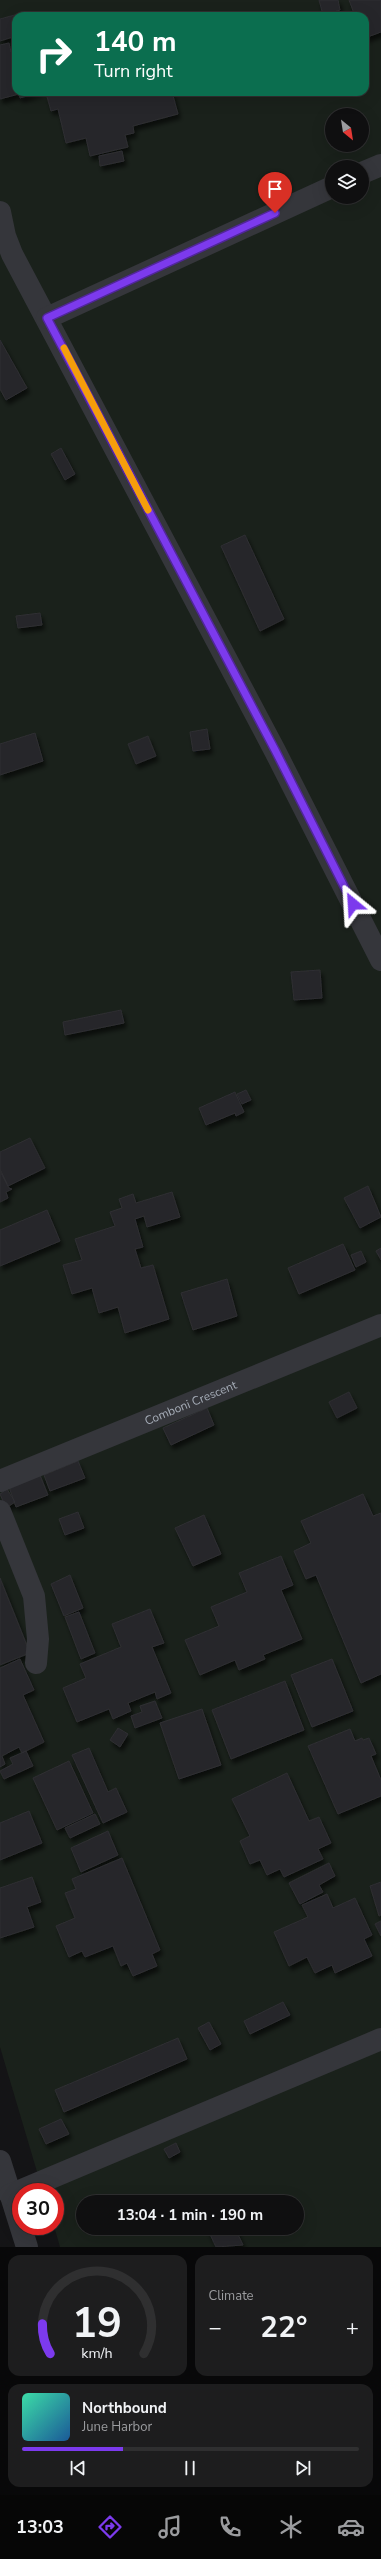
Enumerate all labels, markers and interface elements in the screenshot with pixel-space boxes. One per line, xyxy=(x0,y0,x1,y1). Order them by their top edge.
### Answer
text: 140 m xyxy=(94,23,177,61)
icon: right xyxy=(28,28,80,80)
text: Turn right xyxy=(94,59,173,83)
north arrow xyxy=(325,108,369,152)
map controls xyxy=(325,108,369,204)
button: layers xyxy=(325,160,369,204)
pin xyxy=(258,172,292,213)
icon: arrive xyxy=(264,178,286,200)
position arrow xyxy=(332,883,374,925)
street label: Comboni Crescent xyxy=(142,1377,240,1429)
speed limit sign: 30 xyxy=(12,2183,64,2235)
text: 13:04 · 1 min · 190 m xyxy=(117,2205,263,2225)
text: Climate xyxy=(209,2287,254,2305)
text: 19 xyxy=(72,2294,122,2351)
text: 22° xyxy=(260,2307,307,2348)
text: − xyxy=(209,2313,222,2343)
text: + xyxy=(346,2313,359,2343)
text: km/h xyxy=(82,2343,113,2362)
text: Northbound xyxy=(82,2398,167,2418)
text: June Harbor xyxy=(82,2418,152,2436)
icon: previous xyxy=(67,2457,89,2479)
icon: pause xyxy=(179,2457,201,2479)
icon: next xyxy=(292,2457,314,2479)
icon: directions xyxy=(96,2513,124,2541)
icon: music xyxy=(156,2513,184,2541)
icon: phone xyxy=(216,2513,244,2541)
icon: climate xyxy=(277,2513,305,2541)
icon: car xyxy=(337,2513,365,2541)
text: 13:03 xyxy=(16,2515,64,2539)

